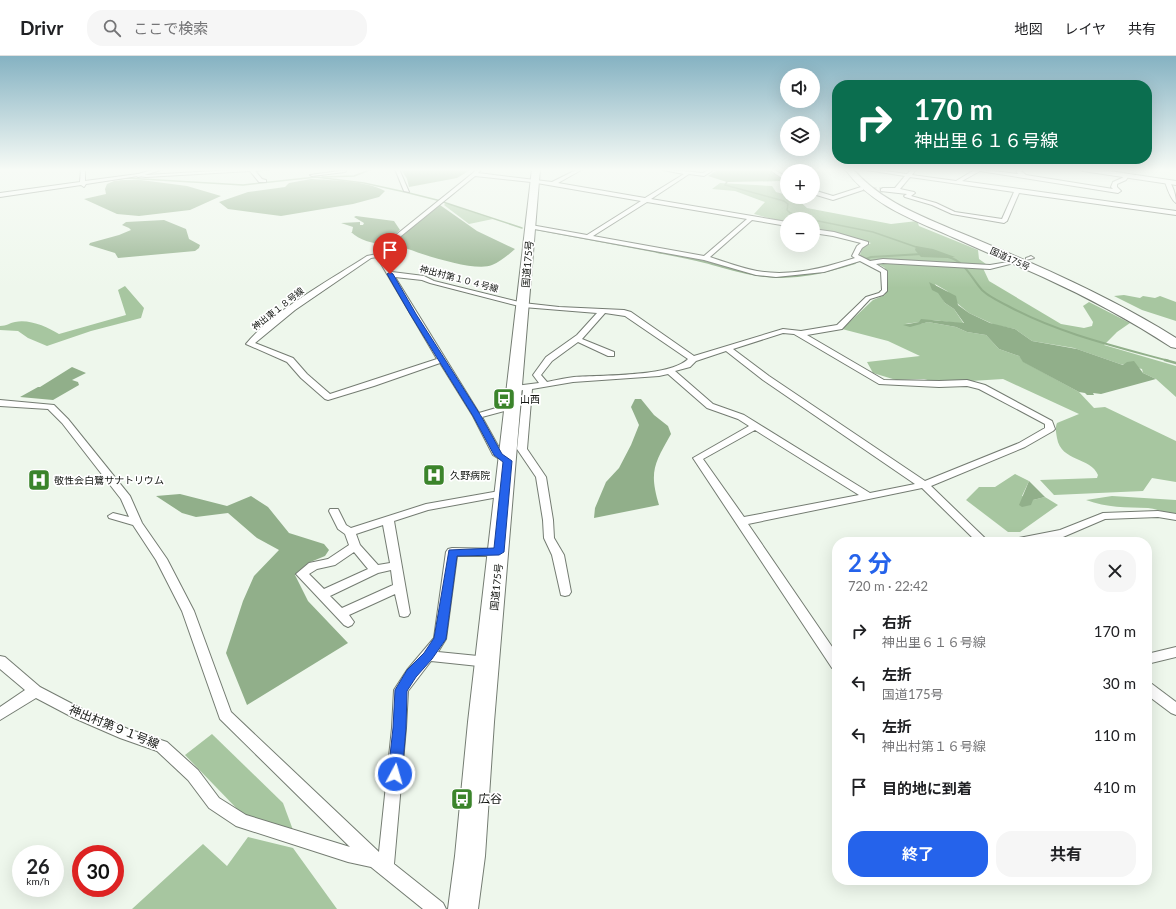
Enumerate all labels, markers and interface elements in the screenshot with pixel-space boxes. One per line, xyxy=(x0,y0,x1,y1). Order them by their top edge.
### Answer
search box xyxy=(87,10,367,46)
text: Drivr xyxy=(20,16,63,39)
icon: search xyxy=(101,17,123,39)
text: ここで検索 xyxy=(133,19,208,37)
text: 地図 xyxy=(1014,20,1042,37)
text: レイヤ xyxy=(1064,20,1106,37)
text: 共有 xyxy=(1128,20,1156,37)
map controls xyxy=(780,68,820,252)
button: sound xyxy=(780,68,820,108)
text: 170 m xyxy=(914,92,993,126)
icon: right xyxy=(848,96,900,148)
button: layers xyxy=(780,116,820,156)
text: 神出里６１６号線 xyxy=(914,129,1058,151)
button: + xyxy=(780,164,820,204)
button: − xyxy=(780,212,820,252)
pin xyxy=(373,233,407,274)
icon: arrive xyxy=(379,239,401,261)
street label: 国道175号 xyxy=(519,240,535,288)
street label: 国道175号 xyxy=(988,245,1032,272)
street label: 神出村第１０４号線 xyxy=(419,263,501,295)
street label: 神出東１８号線 xyxy=(249,284,307,332)
bus stop icon: 山西 xyxy=(491,386,517,412)
place label: 山西 xyxy=(520,393,540,405)
hospital icon: 久野病院 xyxy=(421,462,447,488)
hospital icon: 敬性会白鷺サナトリウム xyxy=(26,467,52,493)
place label: 久野病院 xyxy=(450,469,490,481)
place label: 敬性会白鷺サナトリウム xyxy=(54,474,164,486)
text: 2 分 xyxy=(848,548,892,577)
button: close xyxy=(1094,550,1136,592)
street label: 国道175号 xyxy=(488,563,504,611)
text: 720 m · 22:42 xyxy=(848,578,928,594)
text: 右折 xyxy=(882,613,912,631)
icon: right xyxy=(848,620,870,642)
text: 170 m xyxy=(1094,622,1136,640)
text: 神出里６１６号線 xyxy=(882,634,986,650)
text: 左折 xyxy=(882,665,912,683)
icon: left xyxy=(848,672,870,694)
text: 30 m xyxy=(1102,674,1136,692)
text: 国道175号 xyxy=(882,686,944,702)
street label: 神出村第９１号線 xyxy=(67,702,162,751)
text: 左折 xyxy=(882,717,912,735)
icon: left xyxy=(848,724,870,746)
text: 110 m xyxy=(1094,726,1136,744)
text: 神出村第１６号線 xyxy=(882,738,986,754)
position arrow xyxy=(374,753,416,795)
icon: arrive xyxy=(848,776,870,798)
text: 410 m xyxy=(1094,778,1136,796)
text: 目的地に到着 xyxy=(882,779,972,797)
bus stop icon: 広谷 xyxy=(449,786,475,812)
place label: 広谷 xyxy=(478,791,502,806)
button: 終了 xyxy=(848,831,988,877)
button: 共有 xyxy=(996,831,1136,877)
speed limit sign: 30 xyxy=(72,845,124,897)
text: 26 xyxy=(26,854,50,878)
text: km/h xyxy=(26,875,50,887)

